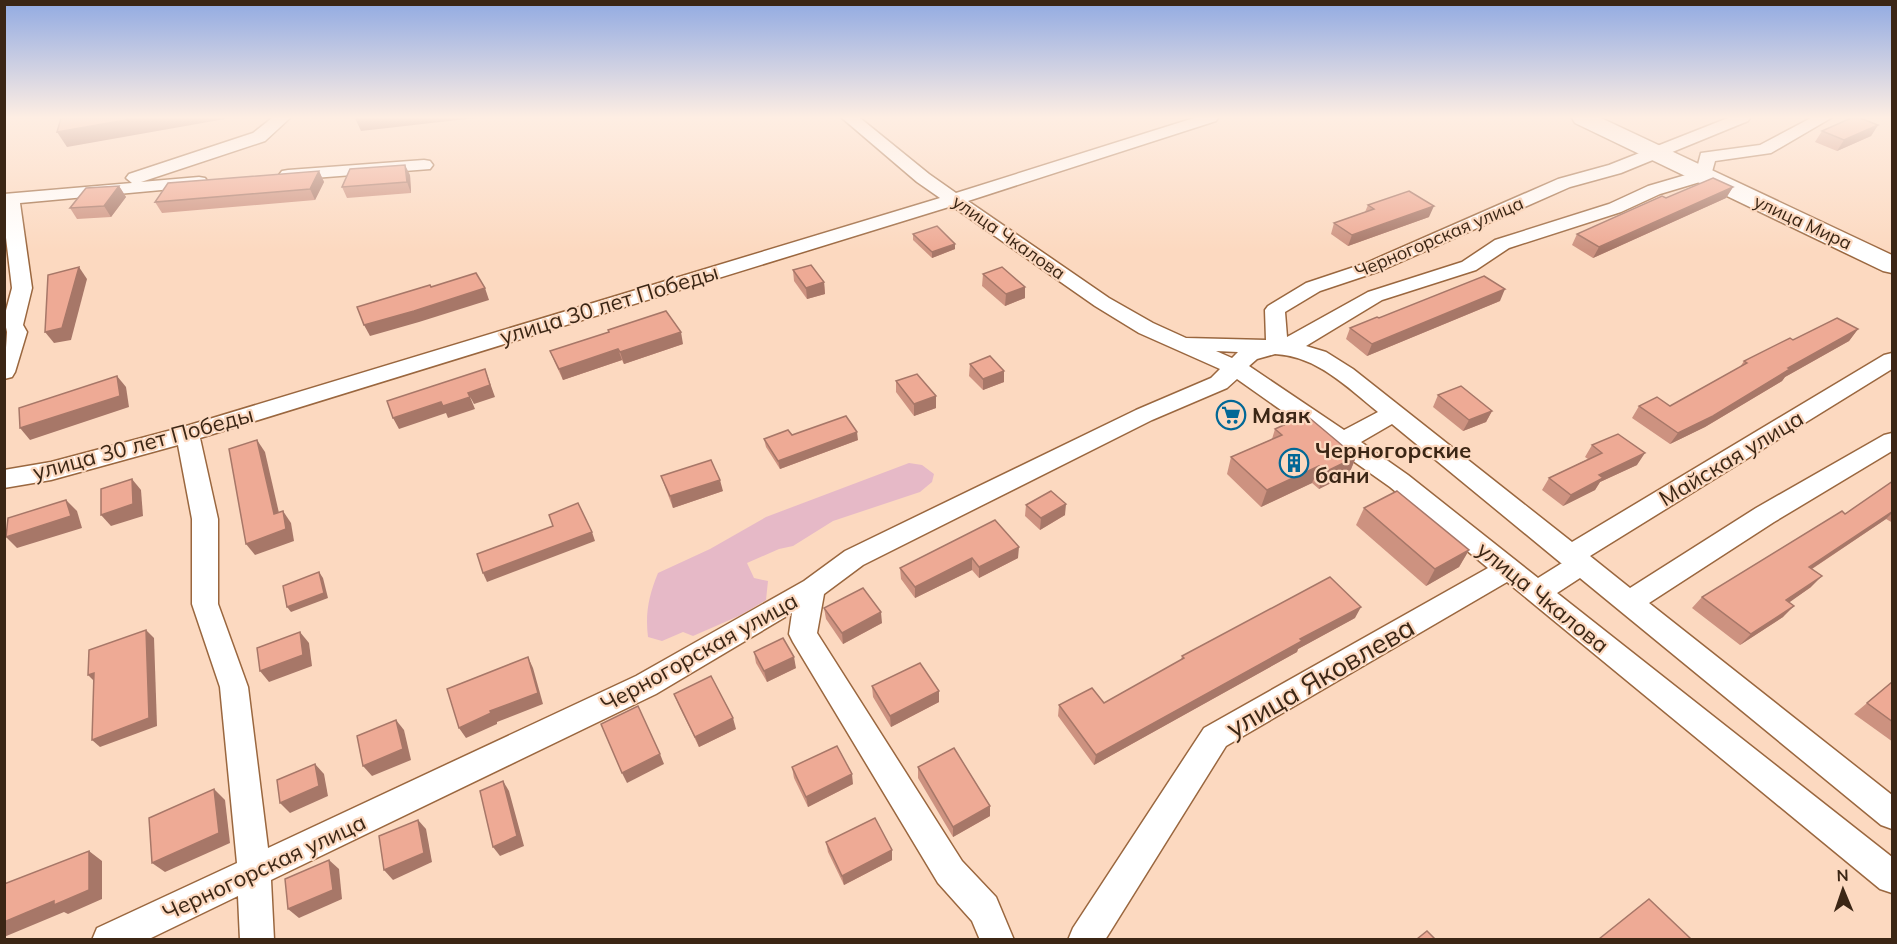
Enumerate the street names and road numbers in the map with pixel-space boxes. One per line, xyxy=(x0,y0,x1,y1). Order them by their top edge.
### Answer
street label: улица Мира xyxy=(1750,189,1856,255)
street label: улица Чкалова xyxy=(948,190,1070,284)
street label: Черногорская улица xyxy=(1351,191,1527,283)
street label: улица 30 лет Победы xyxy=(496,257,722,351)
street label: улица 30 лет Победы xyxy=(30,400,256,486)
street label: Майская улица xyxy=(1654,404,1808,512)
street label: улица Чкалова xyxy=(1471,535,1615,659)
street label: Черногорская улица xyxy=(596,586,802,718)
street label: улица Яковлева xyxy=(1220,609,1420,745)
street label: Черногорская улица xyxy=(158,808,370,926)

